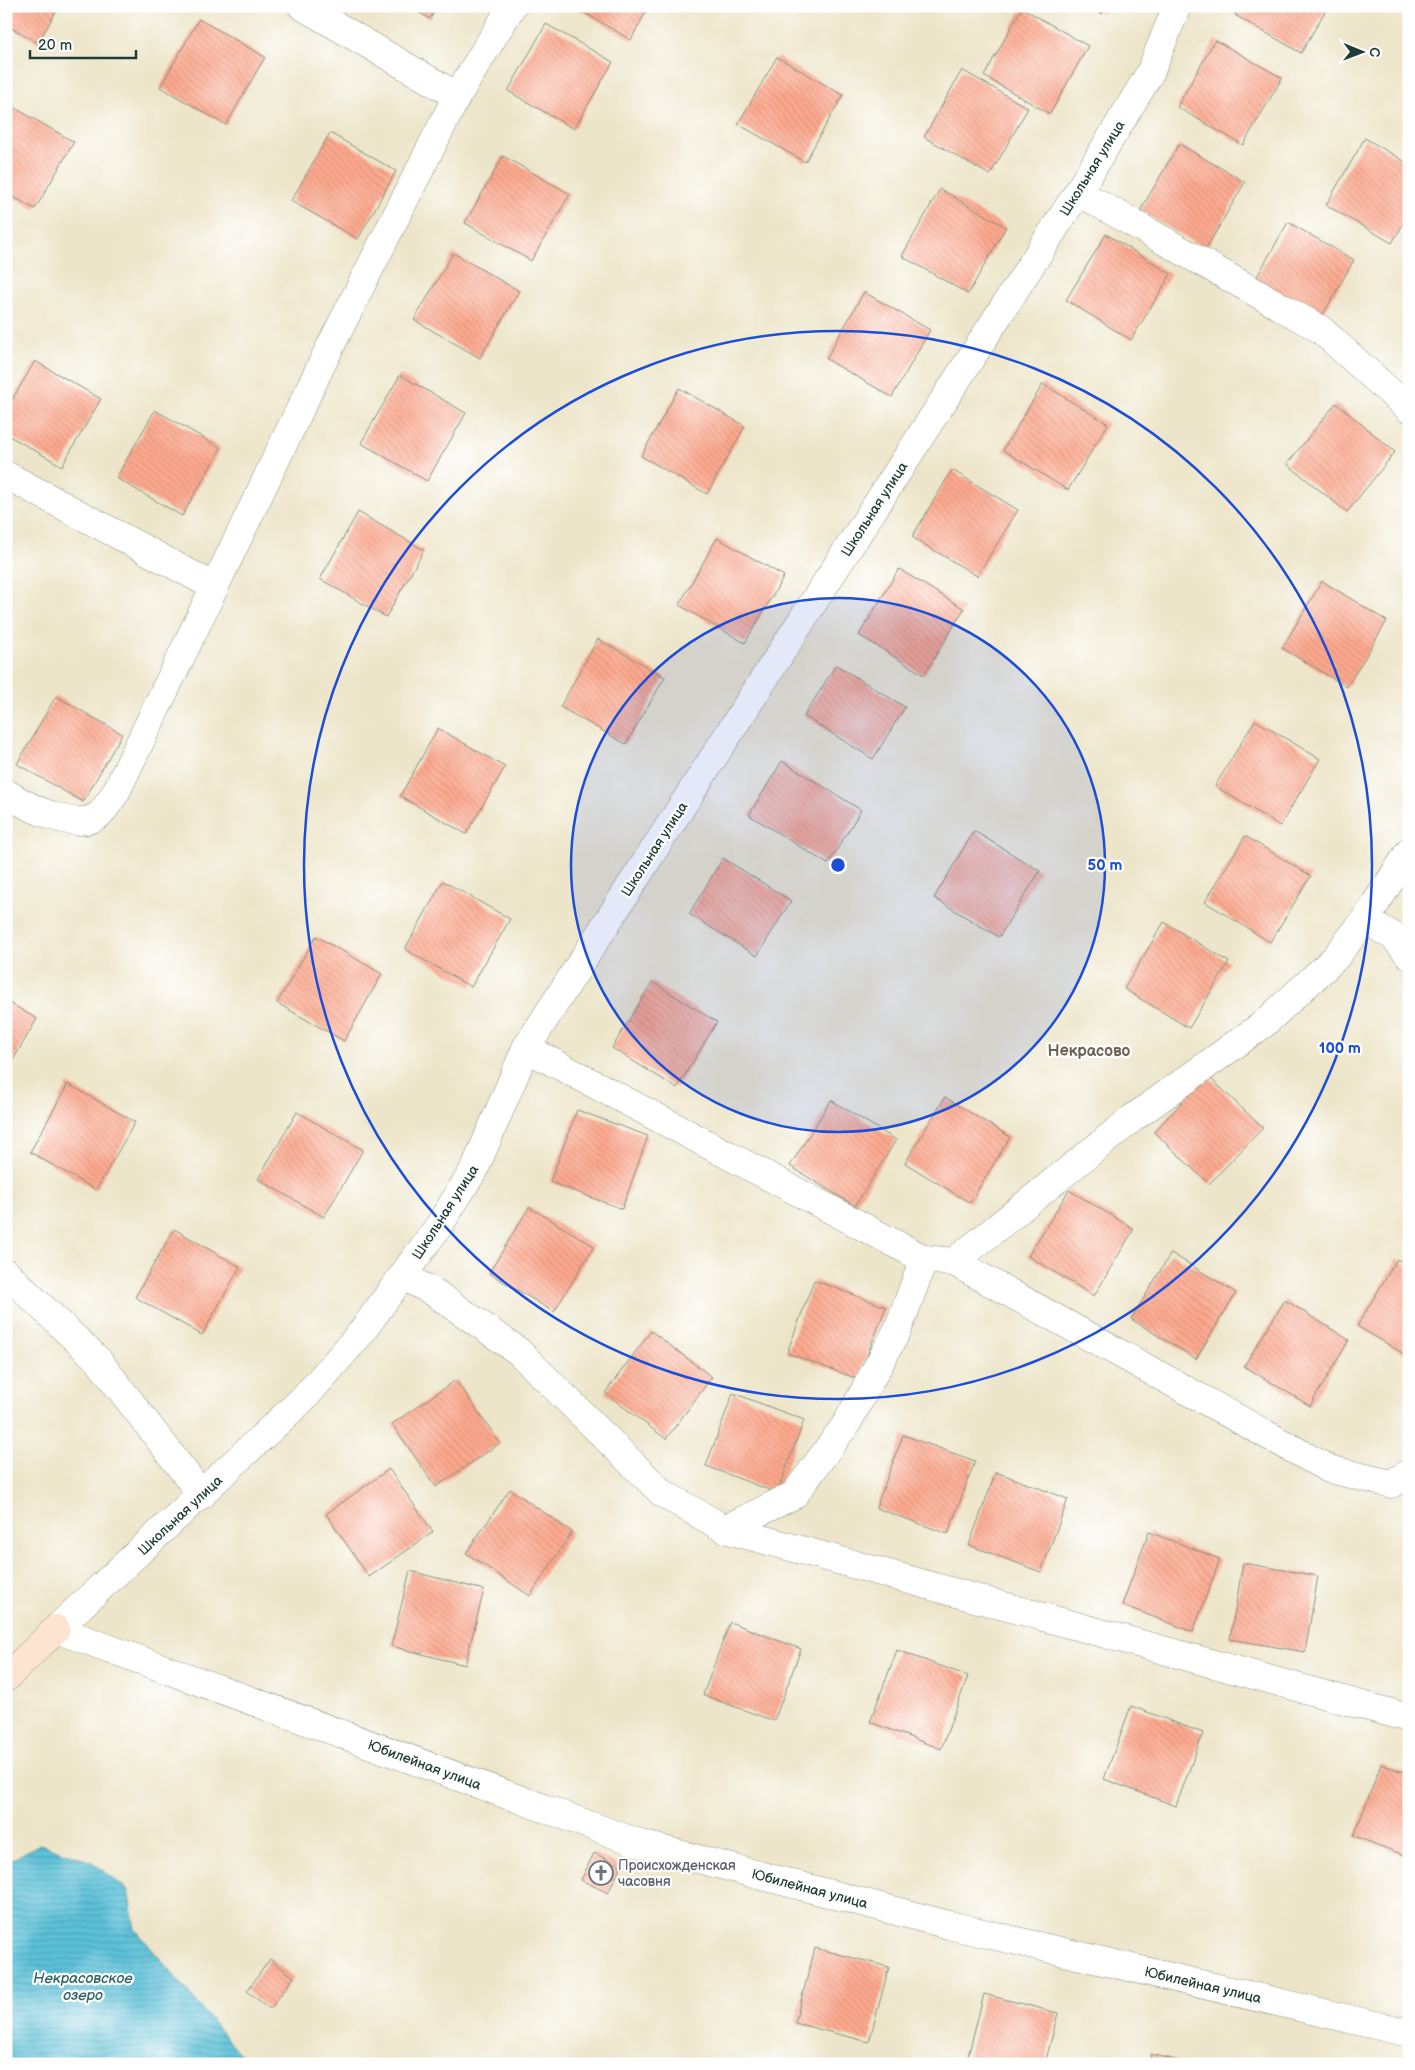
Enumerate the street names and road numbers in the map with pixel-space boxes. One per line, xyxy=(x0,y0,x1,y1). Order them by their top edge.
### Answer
street label: Школьная улица xyxy=(1056,117,1129,219)
street label: Школьная улица xyxy=(838,458,912,560)
street label: Школьная улица xyxy=(618,798,692,900)
street label: Школьная улица xyxy=(409,1161,483,1263)
street label: Школьная улица xyxy=(135,1471,227,1559)
street label: Юбилейная улица xyxy=(365,1736,484,1794)
street label: Юбилейная улица xyxy=(750,1865,870,1912)
street label: Юбилейная улица xyxy=(1143,1963,1264,2007)

